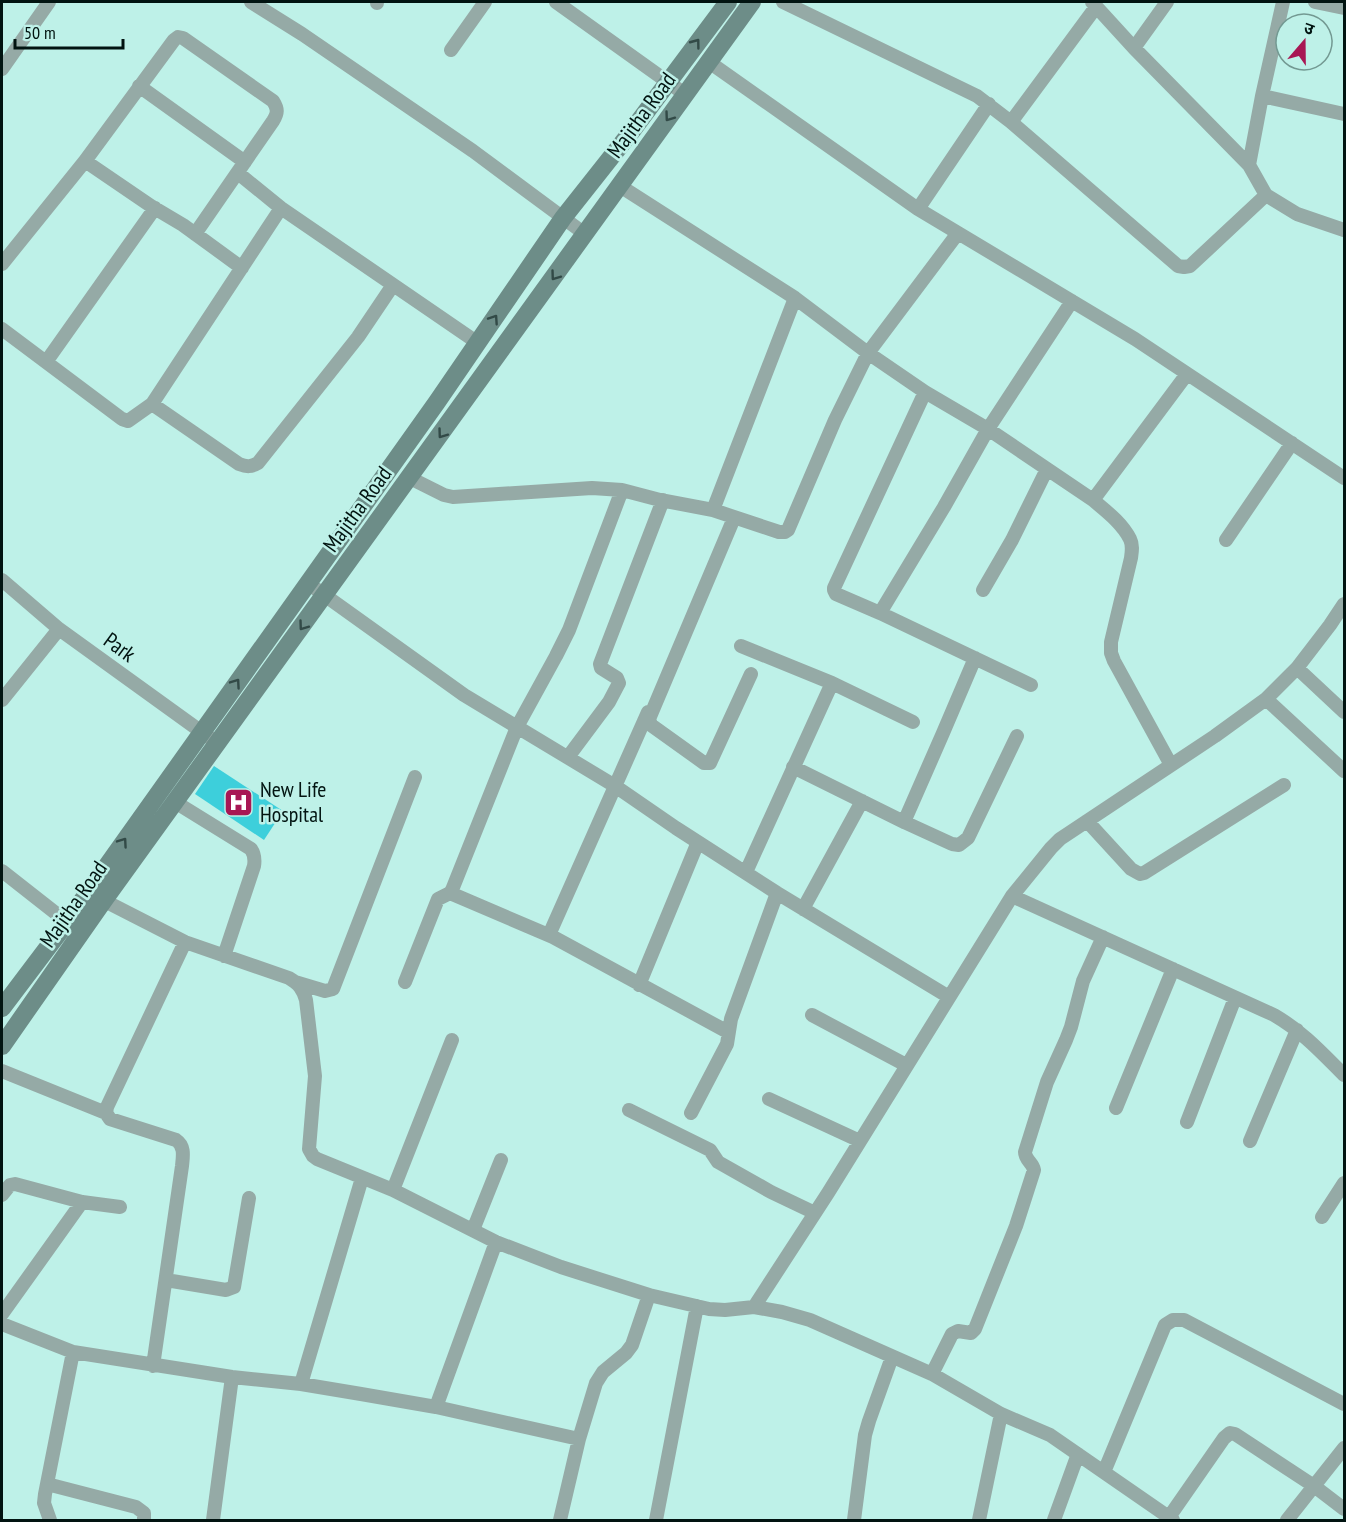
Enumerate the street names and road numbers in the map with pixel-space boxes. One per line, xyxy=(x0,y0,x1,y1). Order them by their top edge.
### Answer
street label: Majitha Road xyxy=(601,67,681,163)
street label: Majitha Road xyxy=(317,461,397,557)
street label: Park xyxy=(99,626,142,668)
street label: Majitha Road xyxy=(33,855,113,953)

